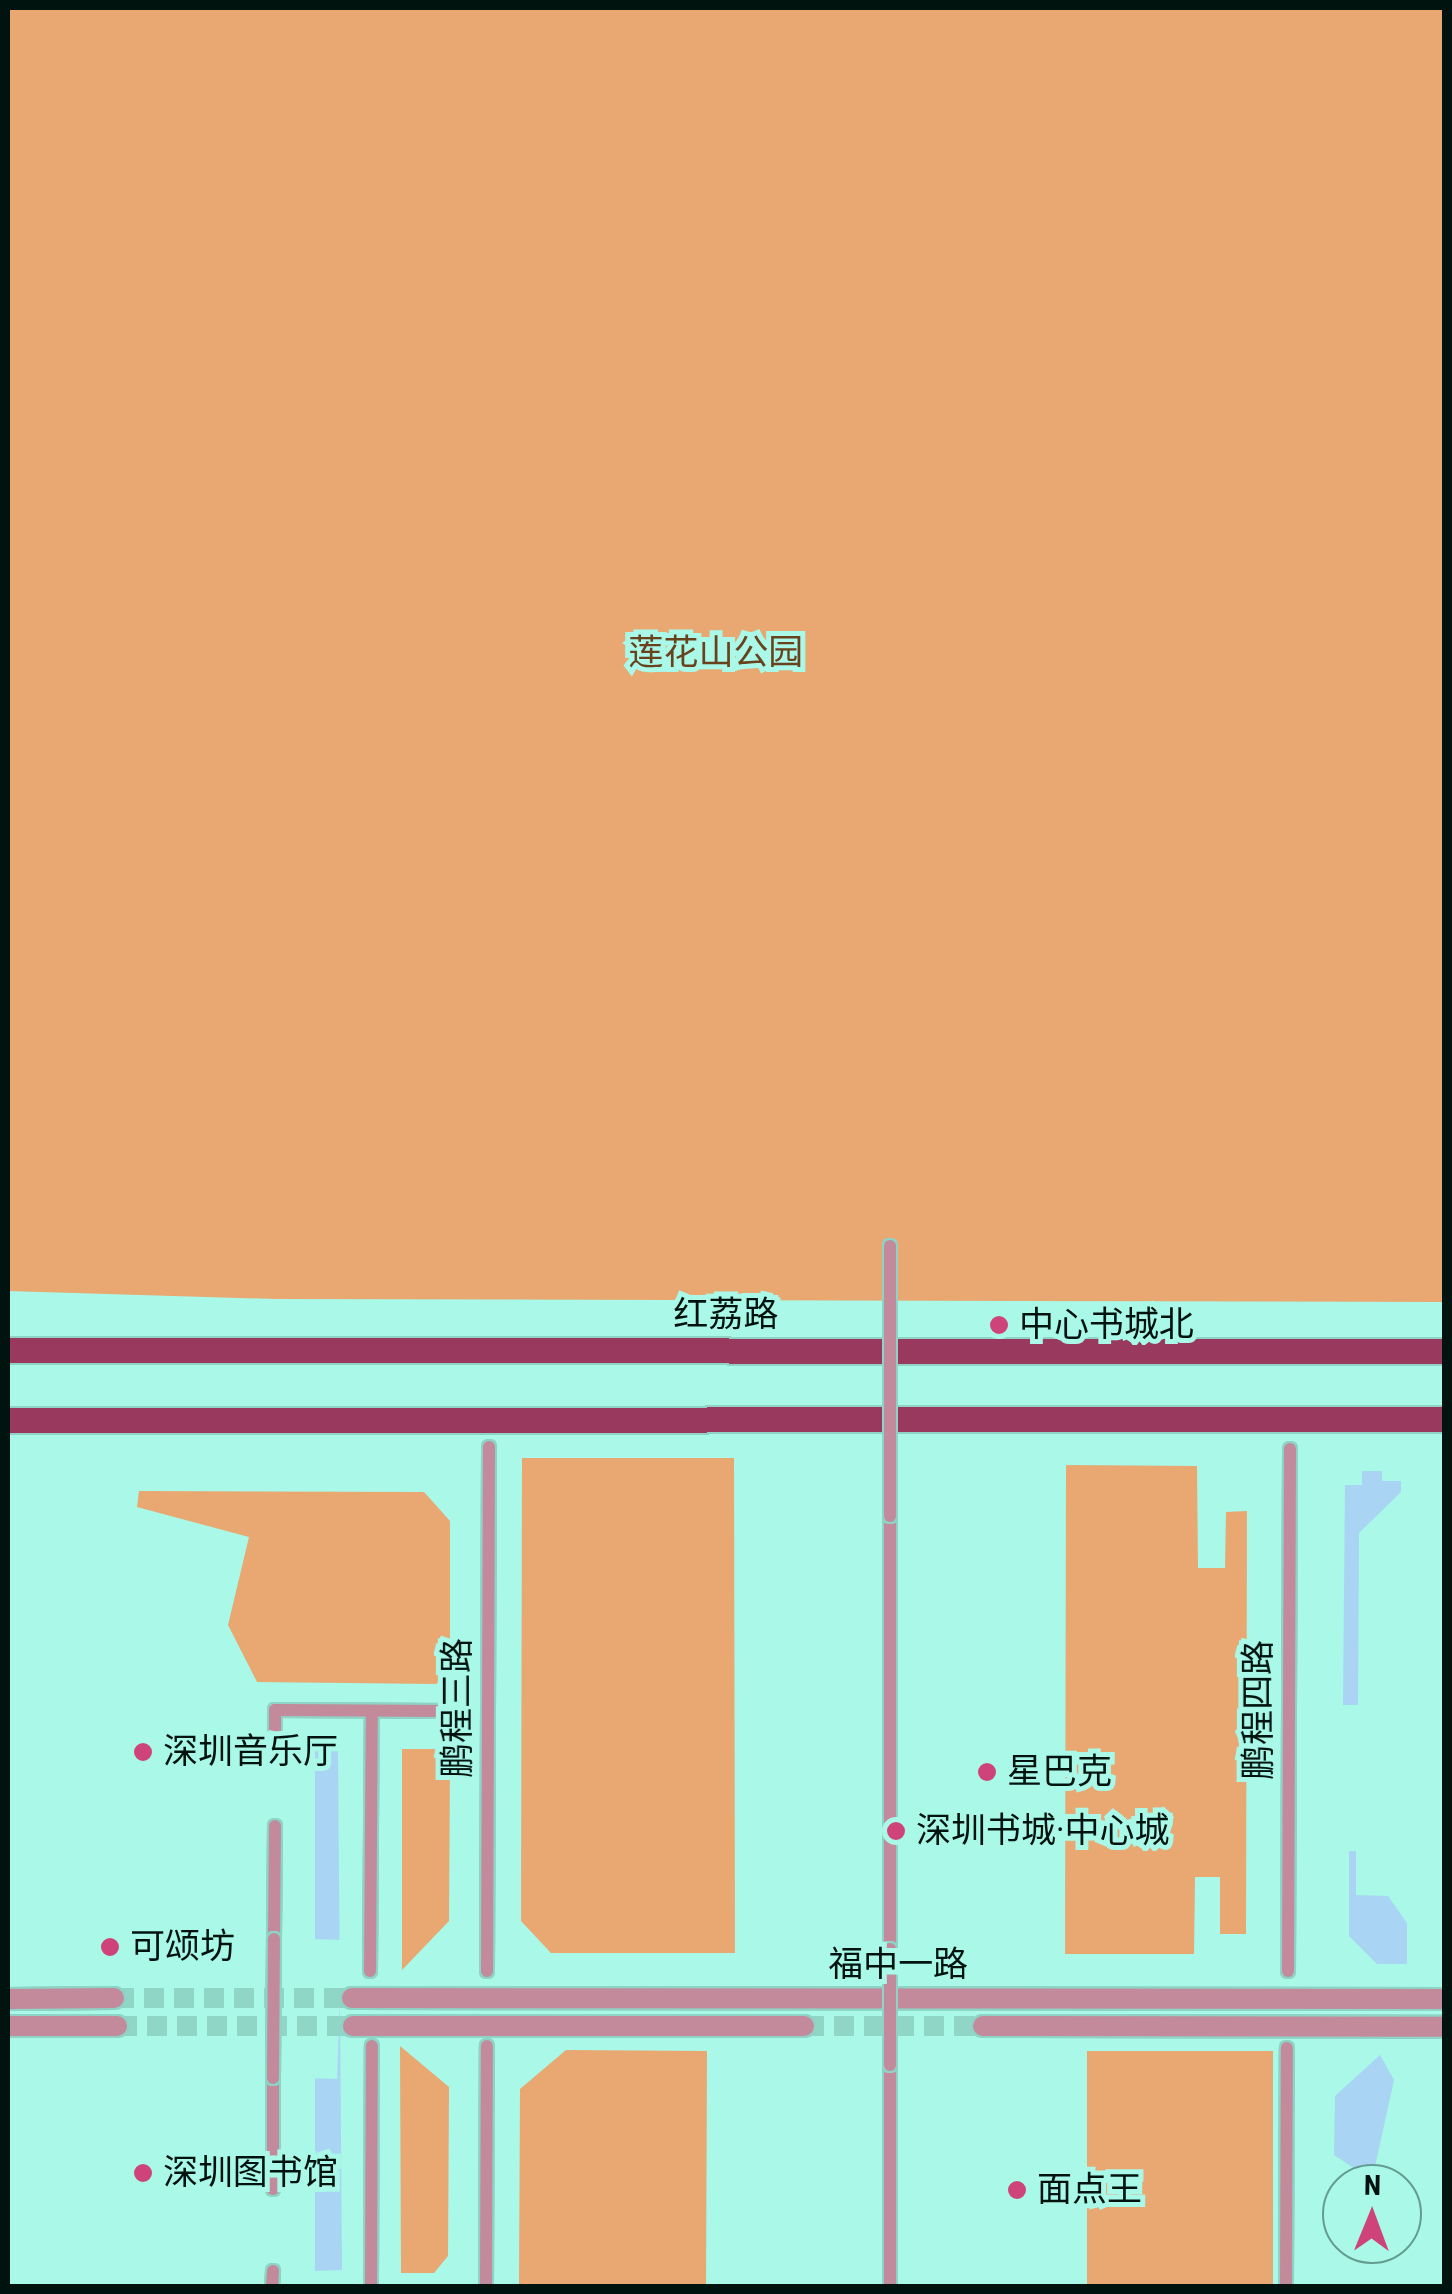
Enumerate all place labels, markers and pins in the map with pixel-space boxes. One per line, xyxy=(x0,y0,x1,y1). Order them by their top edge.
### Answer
place label: 中心书城北 xyxy=(1019,1304,1194,1346)
marker: 中心书城北 xyxy=(988,1314,1010,1336)
place label: 深圳音乐厅 xyxy=(163,1731,338,1773)
marker: 深圳音乐厅 xyxy=(132,1741,154,1763)
place label: 星巴克 xyxy=(1007,1751,1112,1793)
marker: 星巴克 xyxy=(976,1761,998,1783)
place label: 深圳书城·中心城 xyxy=(916,1810,1170,1852)
marker: 深圳书城·中心城 xyxy=(885,1820,907,1842)
place label: 可颂坊 xyxy=(130,1926,235,1968)
marker: 可颂坊 xyxy=(99,1936,121,1958)
place label: 深圳图书馆 xyxy=(163,2152,338,2194)
marker: 深圳图书馆 xyxy=(132,2162,154,2184)
place label: 面点王 xyxy=(1037,2169,1142,2211)
marker: 面点王 xyxy=(1006,2179,1028,2201)

